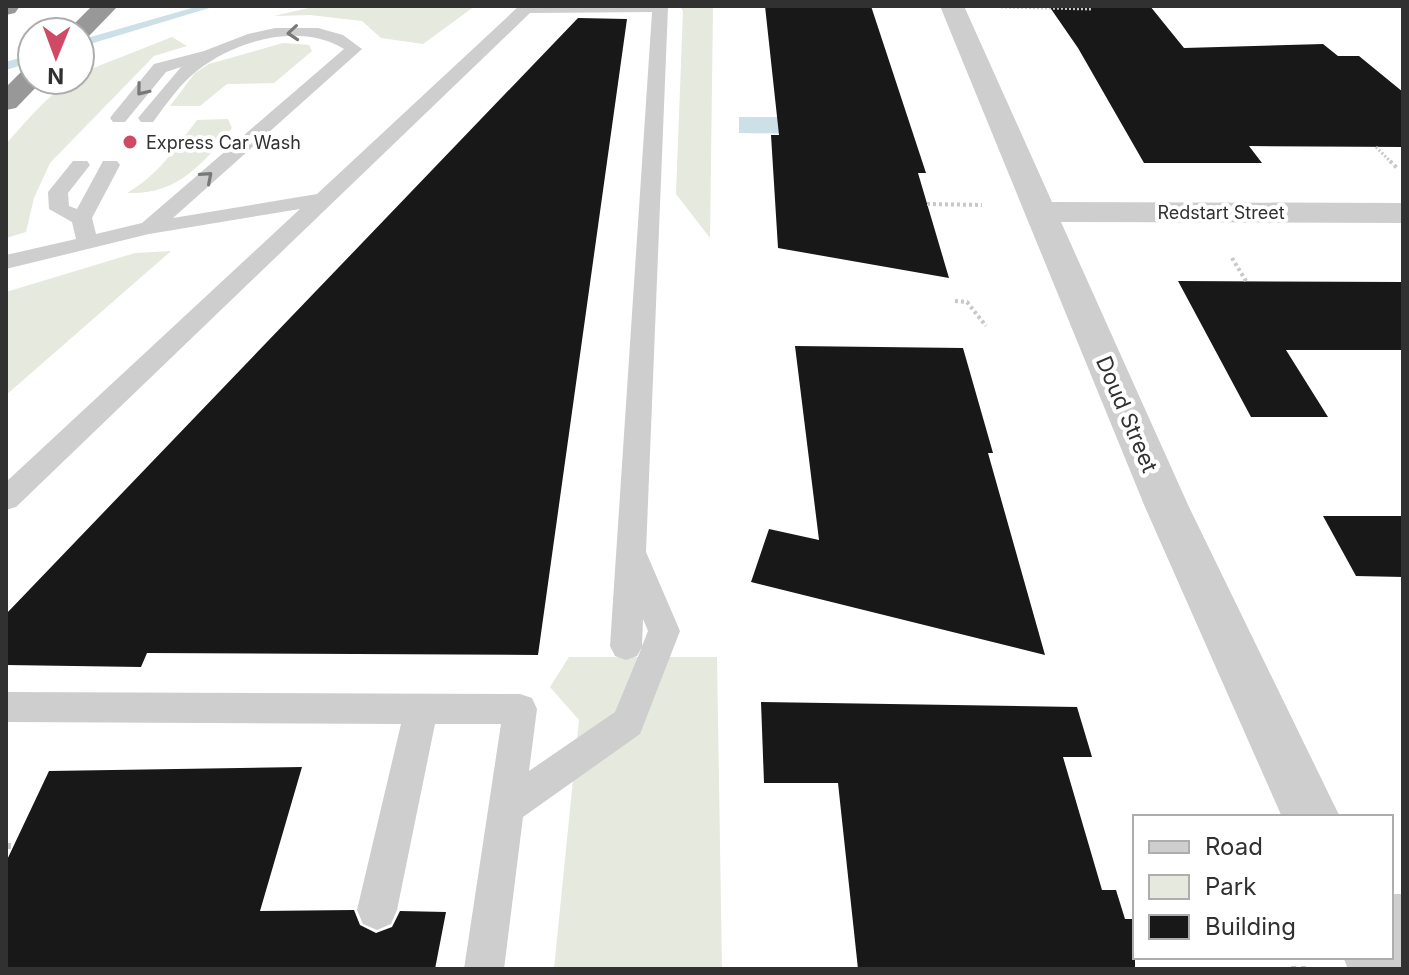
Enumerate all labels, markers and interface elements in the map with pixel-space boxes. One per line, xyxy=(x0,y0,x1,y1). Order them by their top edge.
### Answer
north arrow xyxy=(16,16,96,96)
one-way arrow xyxy=(286,24,299,41)
text: N xyxy=(47,63,64,89)
one-way arrow xyxy=(137,81,152,95)
place label: Express Car Wash xyxy=(146,132,301,153)
marker: Express Car Wash xyxy=(121,133,139,151)
one-way arrow xyxy=(198,172,213,187)
street label: Redstart Street xyxy=(1157,202,1285,223)
street label: Doud Street xyxy=(1091,352,1163,476)
legend xyxy=(1133,815,1393,959)
text: Road xyxy=(1205,832,1263,861)
text: Park xyxy=(1205,872,1256,901)
text: Building xyxy=(1205,912,1296,941)

